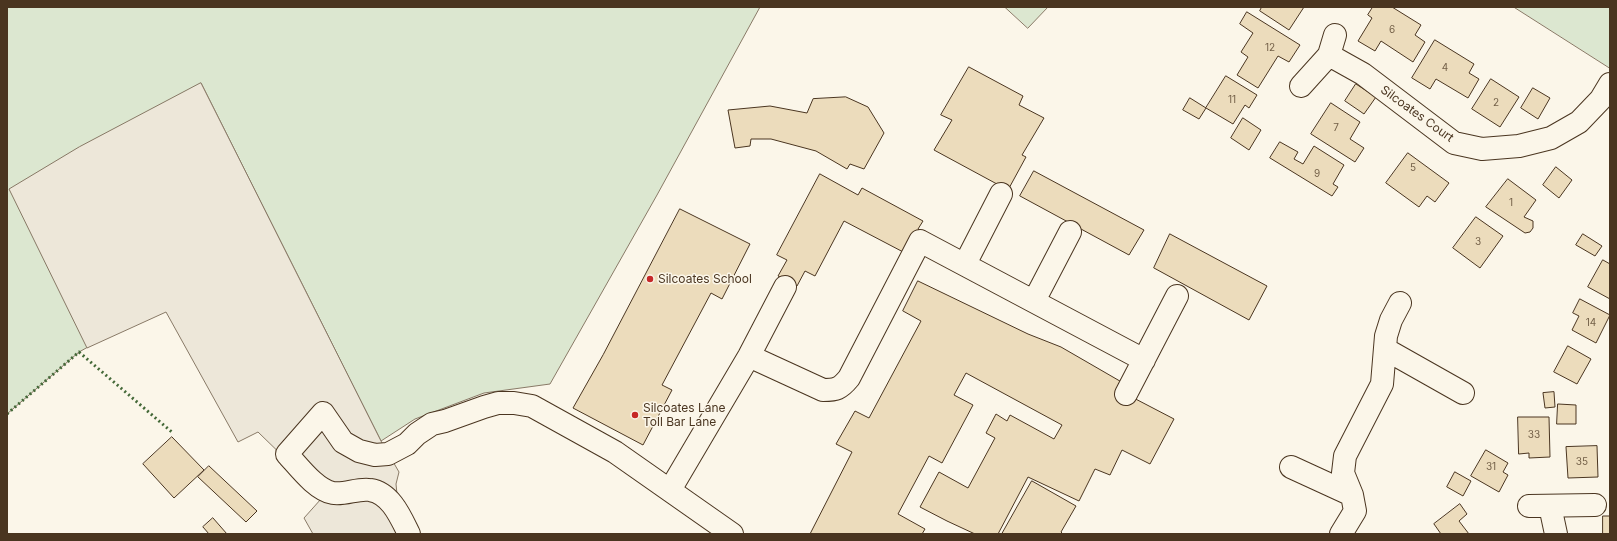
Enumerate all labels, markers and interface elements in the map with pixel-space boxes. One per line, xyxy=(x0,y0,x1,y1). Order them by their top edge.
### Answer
house number: 6 xyxy=(1389,24,1395,36)
house number: 12 xyxy=(1265,42,1275,54)
house number: 4 xyxy=(1442,62,1448,74)
street label: Silcoates Court xyxy=(1378,83,1456,145)
house number: 11 xyxy=(1228,94,1236,106)
house number: 2 xyxy=(1493,97,1499,109)
house number: 7 xyxy=(1333,122,1339,134)
house number: 5 xyxy=(1410,162,1416,174)
house number: 9 xyxy=(1314,168,1320,180)
house number: 1 xyxy=(1509,197,1513,209)
house number: 3 xyxy=(1475,236,1481,248)
place label: Silcoates School xyxy=(658,272,752,286)
marker: Silcoates School xyxy=(645,274,655,284)
house number: 14 xyxy=(1586,317,1596,329)
place label: Silcoates Lane Toll Bar Lane xyxy=(643,401,726,429)
marker: Silcoates Lane Toll Bar Lane xyxy=(630,410,640,420)
house number: 33 xyxy=(1528,429,1540,441)
house number: 35 xyxy=(1576,456,1588,468)
house number: 31 xyxy=(1486,461,1496,473)

